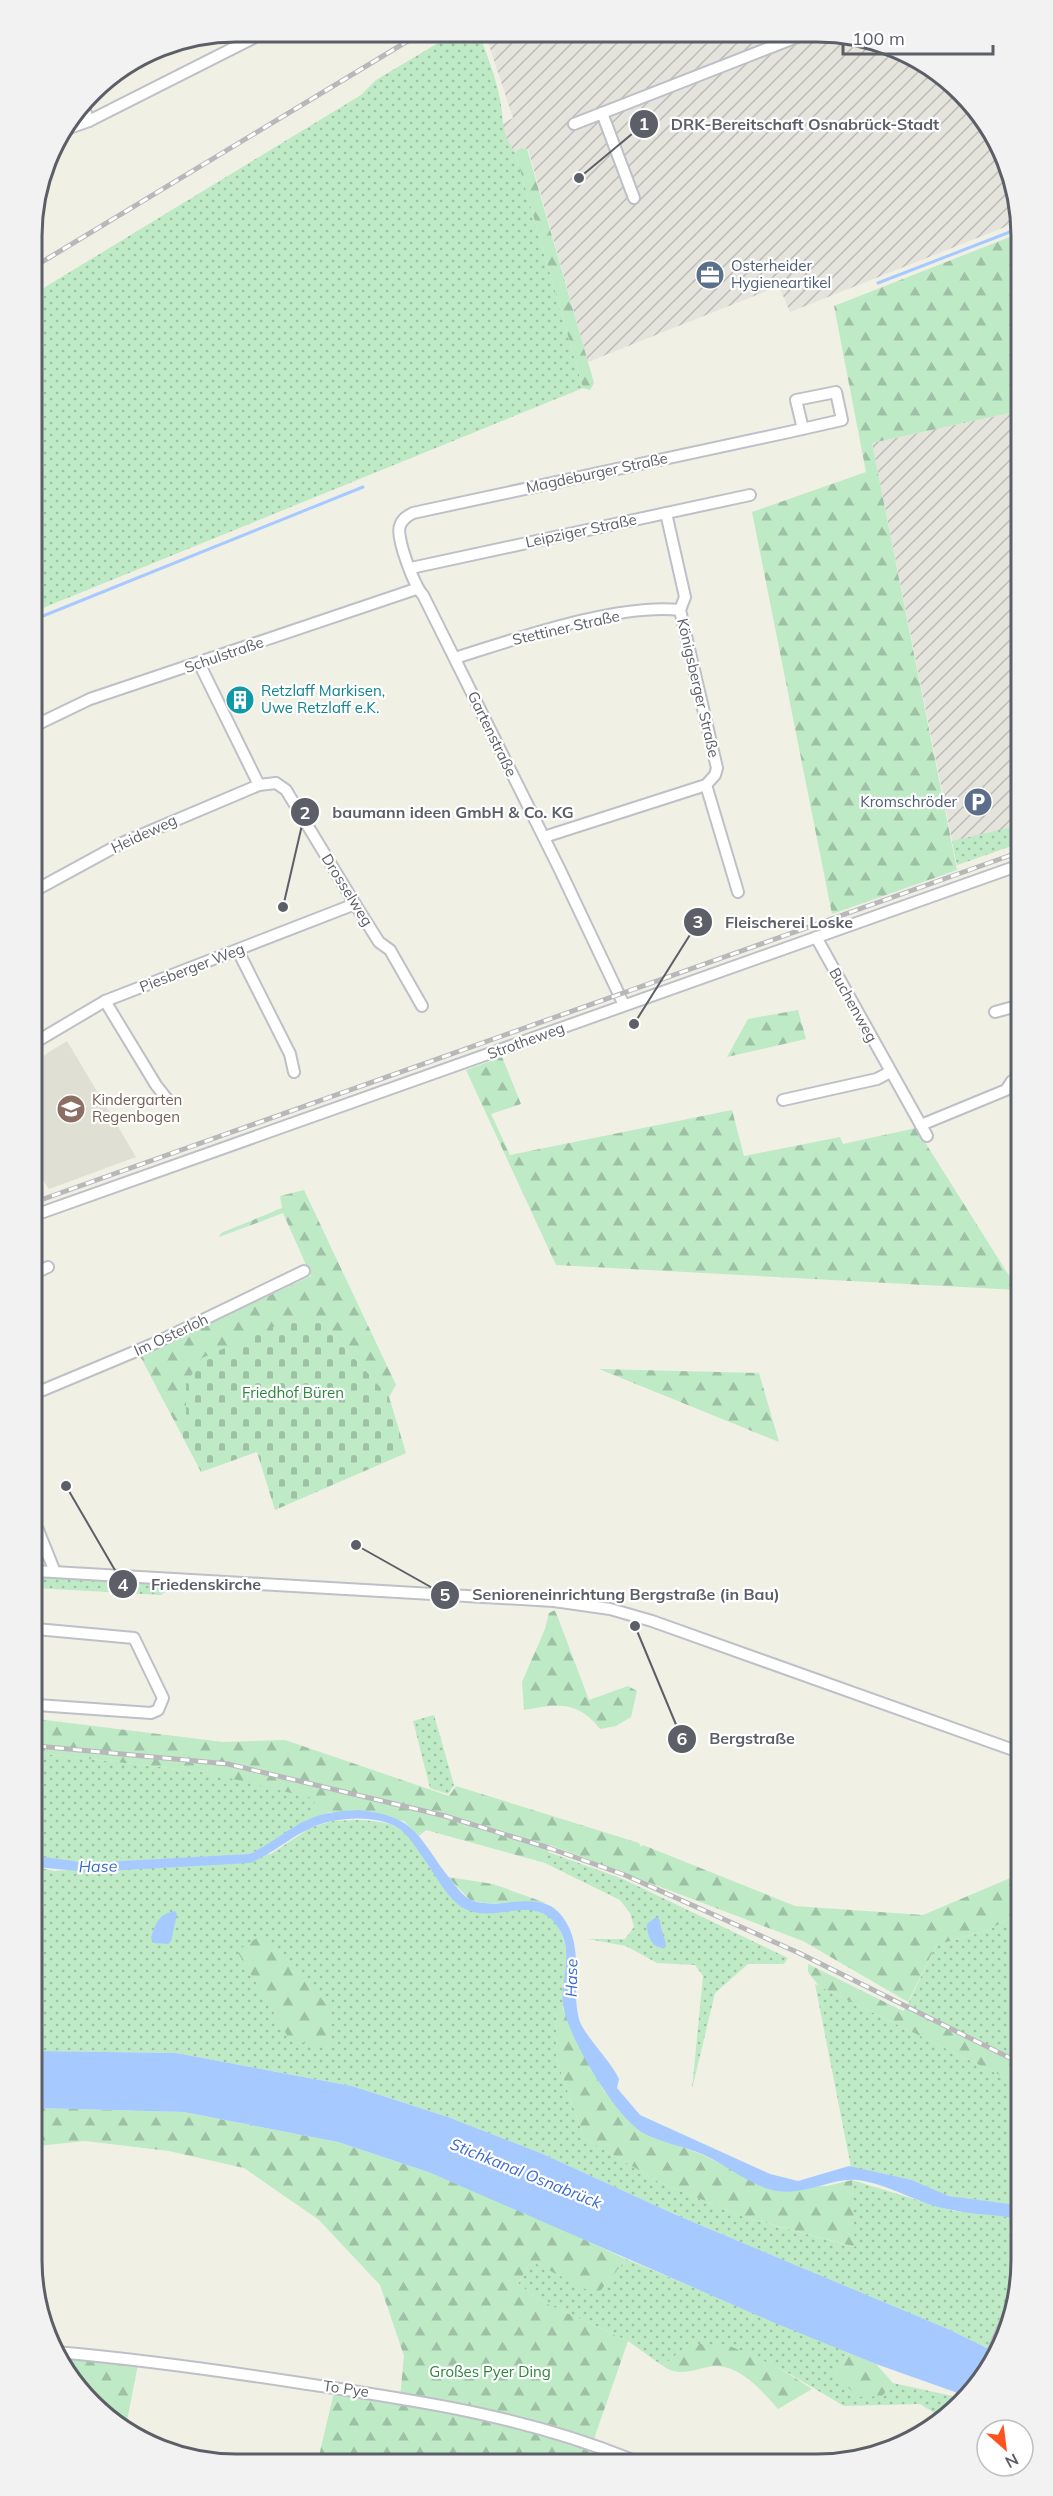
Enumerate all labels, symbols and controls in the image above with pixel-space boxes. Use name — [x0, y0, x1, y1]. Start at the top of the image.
scale bar — [843, 18, 993, 56]
text: 100 m — [852, 27, 905, 50]
callout: DRK-Bereitschaft Osnabrück-Stadt — [629, 107, 951, 141]
text: 1 — [639, 112, 649, 135]
text: DRK-Bereitschaft Osnabrück-Stadt — [671, 114, 939, 134]
place label: Osterheider Hygieneartikel — [731, 256, 831, 292]
office icon: Osterheider Hygieneartikel — [694, 259, 726, 291]
street label: Magdeburger Straße — [524, 448, 669, 497]
street label: Leipziger Straße — [524, 509, 638, 552]
street label: Stettiner Straße — [510, 606, 621, 649]
street label: Königsberger Straße — [673, 616, 724, 759]
street label: Schulstraße — [182, 632, 266, 677]
place label: Retzlaff Markisen, Uwe Retzlaff e.K. — [261, 681, 385, 717]
building icon: Retzlaff Markisen, Uwe Retzlaff e.K. — [224, 684, 256, 716]
street label: Gartenstraße — [464, 688, 521, 780]
parking icon: Kromschröder — [962, 786, 994, 818]
place label: Kromschröder — [860, 792, 958, 811]
callout: baumann ideen GmbH & Co. KG — [290, 795, 586, 829]
text: 2 — [300, 801, 310, 824]
text: baumann ideen GmbH & Co. KG — [332, 802, 574, 822]
street label: Heideweg — [108, 810, 180, 857]
street label: Drosselweg — [318, 850, 377, 929]
callout: Fleischerei Loske — [683, 905, 865, 939]
text: 3 — [693, 910, 703, 933]
text: Fleischerei Loske — [725, 912, 853, 932]
street label: Piesberger Weg — [137, 939, 247, 996]
street label: Buchenweg — [825, 964, 882, 1045]
street label: Strotheweg — [485, 1018, 567, 1063]
place label: Kindergarten Regenbogen — [92, 1090, 182, 1126]
school or university icon: Kindergarten Regenbogen — [55, 1093, 87, 1125]
street label: Im Osterloh — [131, 1309, 211, 1360]
park label: Friedhof Büren — [242, 1383, 344, 1402]
callout: Friedenskirche — [108, 1567, 273, 1601]
text: 4 — [118, 1573, 129, 1596]
text: Friedenskirche — [151, 1574, 261, 1594]
callout: Senioreneinrichtung Bergstraße (in Bau) — [430, 1578, 792, 1612]
text: 5 — [440, 1583, 451, 1606]
text: Senioreneinrichtung Bergstraße (in Bau) — [472, 1584, 780, 1604]
callout: Bergstraße — [667, 1722, 807, 1756]
text: 6 — [677, 1727, 688, 1750]
text: Bergstraße — [709, 1728, 795, 1748]
water label: Hase — [79, 1856, 118, 1876]
water label: Hase — [561, 1958, 581, 1997]
water label: Stichkanal Osnabrück — [447, 2133, 605, 2213]
park label: Großes Pyer Ding — [429, 2362, 551, 2381]
street label: To Pye — [322, 2376, 370, 2401]
north arrow — [975, 2418, 1035, 2478]
text: N — [1002, 2450, 1022, 2473]

